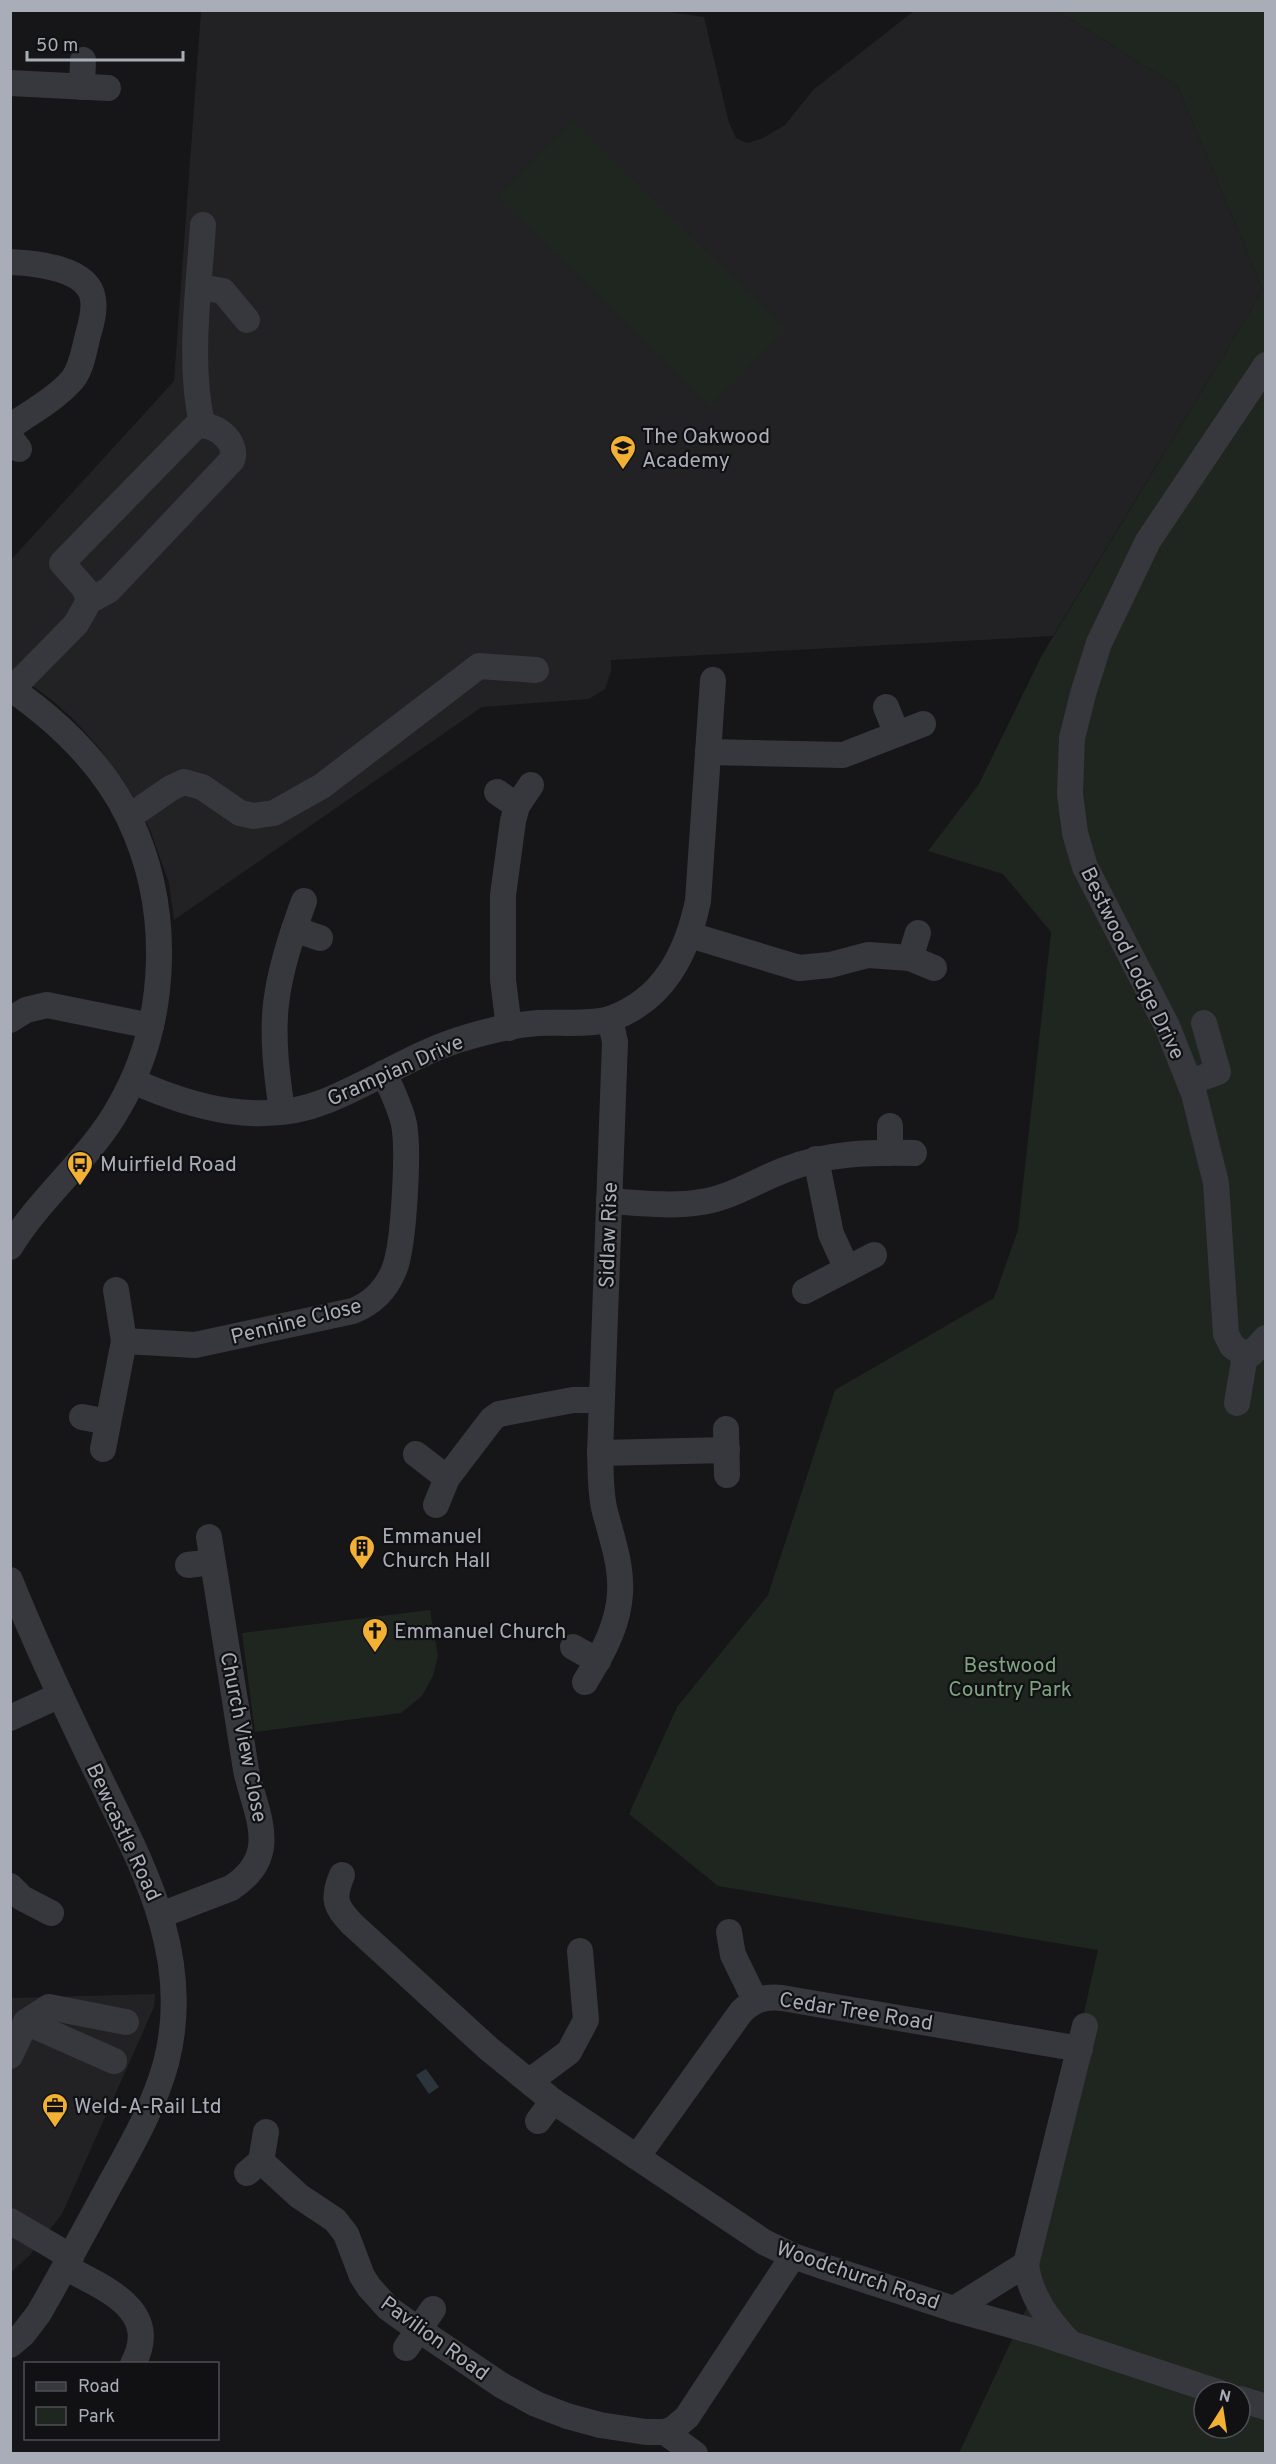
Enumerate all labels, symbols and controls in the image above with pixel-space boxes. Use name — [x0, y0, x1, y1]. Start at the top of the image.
scale bar — [27, 24, 183, 62]
text: 50 m — [36, 35, 78, 58]
place label: The Oakwood Academy — [642, 424, 770, 475]
school or university icon: The Oakwood Academy — [608, 433, 638, 471]
street label: Bestwood Lodge Drive — [1073, 863, 1190, 1064]
street label: Grampian Drive — [323, 1029, 468, 1114]
bus stop icon: Muirfield Road — [65, 1149, 95, 1187]
place label: Muirfield Road — [100, 1152, 237, 1179]
street label: Sidlaw Rise — [594, 1181, 625, 1289]
street label: Pennine Close — [228, 1293, 365, 1352]
place label: Emmanuel Church Hall — [382, 1524, 490, 1575]
building icon: Emmanuel Church Hall — [347, 1533, 377, 1571]
church icon: Emmanuel Church — [360, 1616, 390, 1654]
place label: Emmanuel Church — [394, 1619, 566, 1646]
street label: Church View Close — [213, 1650, 272, 1825]
park label: Bestwood Country Park — [948, 1653, 1072, 1704]
street label: Bewcastle Road — [79, 1760, 166, 1906]
street label: Cedar Tree Road — [777, 1987, 935, 2038]
office icon: Weld-A-Rail Ltd — [40, 2091, 70, 2129]
place label: Weld-A-Rail Ltd — [74, 2094, 222, 2121]
street label: Woodchurch Road — [772, 2236, 943, 2317]
street label: Pavilion Road — [375, 2291, 494, 2388]
legend — [24, 2362, 219, 2440]
text: Road — [78, 2376, 120, 2399]
north arrow — [1192, 2380, 1252, 2440]
text: N — [1217, 2386, 1232, 2408]
text: Park — [78, 2406, 115, 2429]

